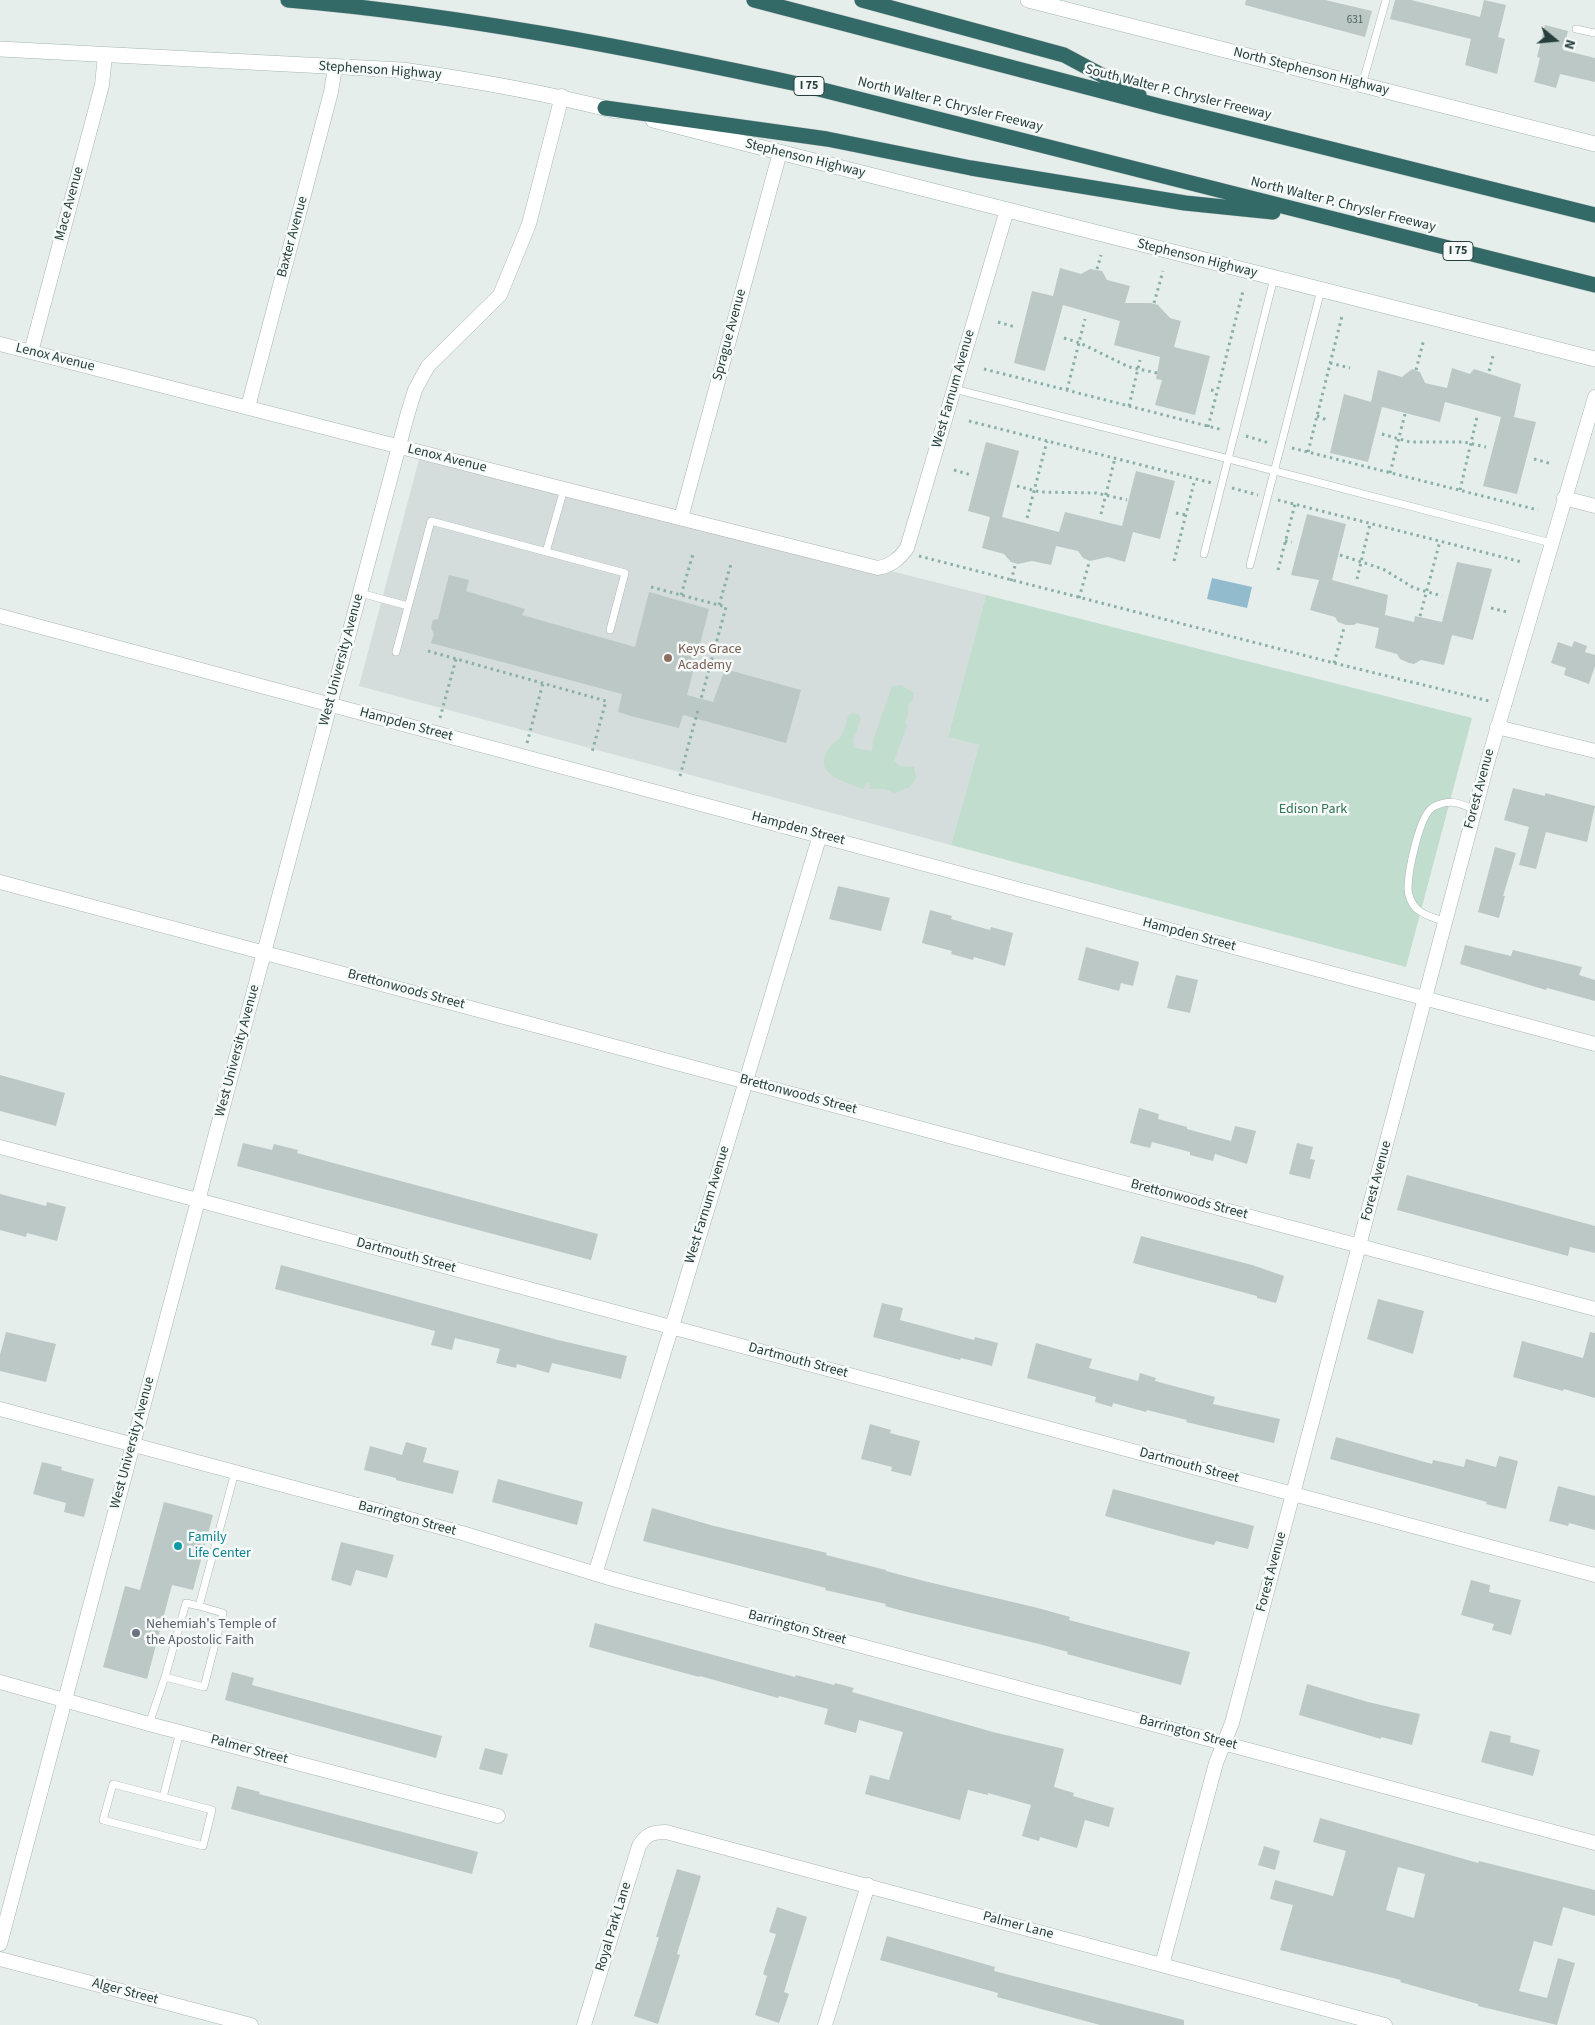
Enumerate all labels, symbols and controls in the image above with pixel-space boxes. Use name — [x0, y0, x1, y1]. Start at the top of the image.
house number: 631 — [1347, 14, 1363, 28]
north arrow — [1530, 15, 1580, 65]
text: N — [1558, 37, 1580, 52]
street label: North Stephenson Highway — [1231, 45, 1391, 99]
street label: Stephenson Highway — [318, 58, 442, 84]
street label: South Walter P. Chrysler Freeway — [1083, 62, 1273, 124]
street label: North Walter P. Chrysler Freeway — [856, 74, 1044, 136]
road number: I 75 — [794, 76, 824, 95]
street label: Stephenson Highway — [743, 136, 867, 182]
street label: Mace Avenue — [52, 165, 88, 243]
street label: North Walter P. Chrysler Freeway — [1249, 174, 1437, 236]
street label: Baxter Avenue — [274, 195, 312, 279]
street label: Stephenson Highway — [1135, 236, 1259, 282]
road number: I 75 — [1443, 242, 1473, 260]
street label: Sprague Avenue — [710, 287, 750, 383]
street label: West Farnum Avenue — [929, 328, 979, 450]
street label: Lenox Avenue — [14, 340, 96, 376]
street label: Lenox Avenue — [406, 441, 488, 477]
street label: West University Avenue — [316, 592, 368, 728]
place label: Keys Grace Academy — [678, 642, 741, 674]
marker: Keys Grace Academy — [662, 652, 674, 664]
street label: Hampden Street — [358, 704, 454, 746]
street label: Forest Avenue — [1461, 747, 1499, 831]
park label: Edison Park — [1279, 802, 1347, 818]
street label: Hampden Street — [750, 808, 846, 850]
street label: Hampden Street — [1141, 914, 1237, 956]
street label: Brettonwoods Street — [346, 966, 466, 1014]
street label: West University Avenue — [212, 983, 264, 1119]
street label: Brettonwoods Street — [738, 1071, 858, 1119]
street label: Forest Avenue — [1358, 1139, 1396, 1223]
street label: West Farnum Avenue — [682, 1144, 734, 1266]
street label: Brettonwoods Street — [1129, 1176, 1249, 1224]
street label: Dartmouth Street — [354, 1235, 458, 1277]
street label: Dartmouth Street — [746, 1340, 850, 1382]
street label: West University Avenue — [107, 1375, 159, 1511]
street label: Dartmouth Street — [1137, 1445, 1241, 1487]
street label: Barrington Street — [356, 1498, 458, 1540]
place label: Family Life Center — [188, 1530, 251, 1562]
street label: Forest Avenue — [1253, 1530, 1291, 1614]
marker: Family Life Center — [172, 1540, 184, 1552]
street label: Barrington Street — [746, 1607, 848, 1649]
place label: Nehemiah's Temple of the Apostolic Faith — [146, 1617, 276, 1650]
marker: Nehemiah's Temple of the Apostolic Faith — [130, 1627, 142, 1639]
street label: Barrington Street — [1137, 1712, 1239, 1754]
street label: Palmer Street — [209, 1732, 289, 1768]
street label: Royal Park Lane — [592, 1880, 636, 1974]
street label: Palmer Lane — [981, 1908, 1055, 1944]
street label: Alger Street — [90, 1975, 160, 2009]

